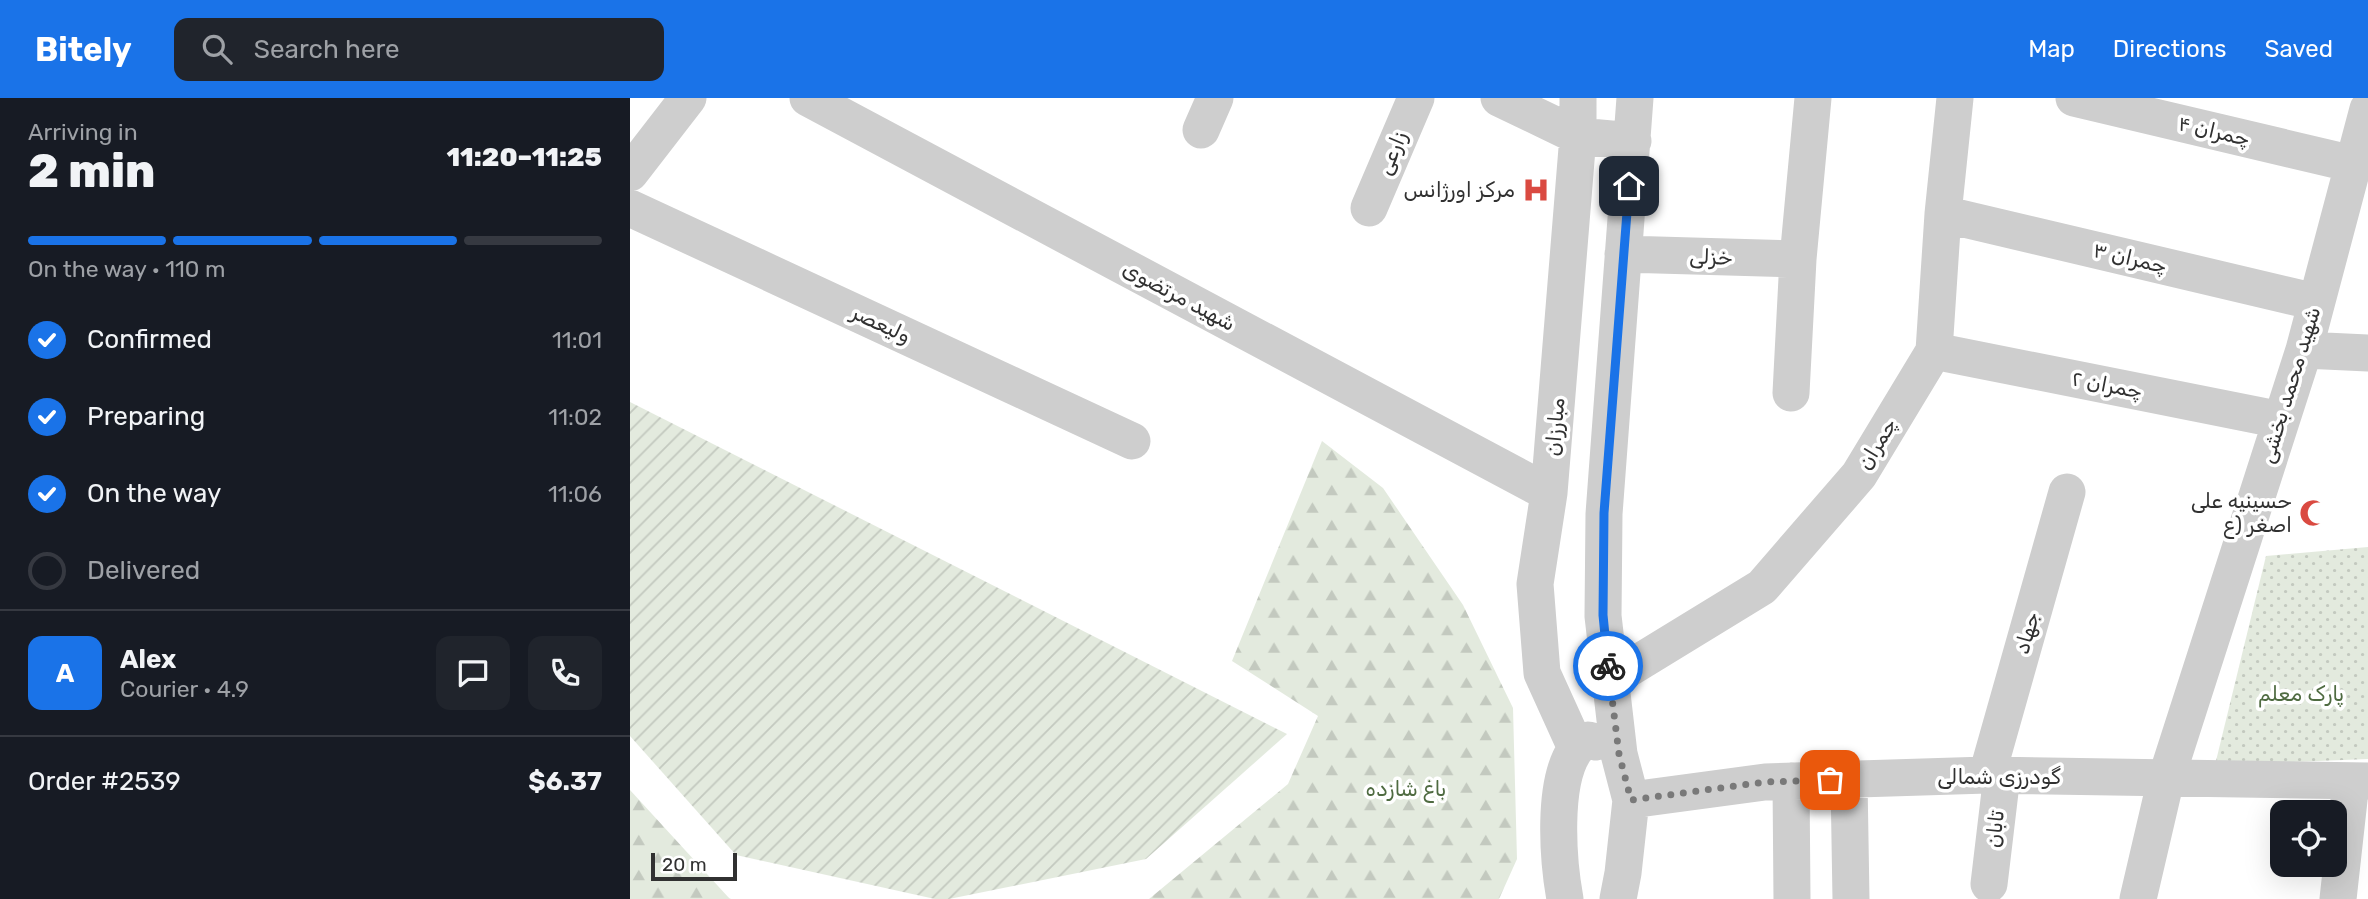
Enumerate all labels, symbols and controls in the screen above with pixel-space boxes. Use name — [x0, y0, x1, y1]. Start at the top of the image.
search box — [174, 18, 664, 81]
text: Bitely — [35, 30, 132, 69]
icon: search — [198, 30, 236, 68]
text: Search here — [254, 34, 400, 65]
text: Map — [2028, 35, 2075, 63]
text: Directions — [2113, 35, 2226, 63]
text: Saved — [2264, 35, 2333, 63]
street label: چمران ۴ — [2176, 110, 2252, 152]
text: Arriving in — [28, 118, 138, 146]
street label: زارعی — [1371, 127, 1412, 178]
text: 11:20–11:25 — [446, 142, 602, 173]
text: 2 min — [28, 144, 155, 199]
pin — [1599, 156, 1659, 216]
icon: home — [1610, 167, 1648, 205]
hospital icon: مرکز اورژانس — [1521, 175, 1551, 205]
place label: مرکز اورژانس — [1403, 177, 1515, 203]
street label: چمران ۳ — [2091, 237, 2169, 279]
street label: خزلی — [1689, 243, 1733, 270]
text: On the way · 110 m — [28, 255, 226, 283]
street label: شهید مرتضوی — [1119, 255, 1240, 336]
street label: ولیعصر — [845, 298, 915, 349]
street label: شهید محمد بخشی — [2254, 303, 2325, 466]
icon: check — [28, 321, 66, 359]
text: Confirmed — [87, 324, 212, 355]
text: 11:01 — [552, 326, 602, 354]
street label: چمران ۲ — [2070, 365, 2144, 405]
street label: مبارزان — [1539, 397, 1570, 457]
icon: check — [28, 398, 66, 436]
text: Preparing — [87, 401, 205, 432]
text: 11:02 — [548, 403, 602, 431]
street label: چمران — [1851, 413, 1903, 475]
icon: check — [28, 475, 66, 513]
text: On the way — [87, 478, 221, 509]
text: 11:06 — [548, 480, 602, 508]
place label: حسینیه علی اصغر (ع — [2191, 488, 2292, 539]
mosque icon: حسینیه علی اصغر (ع — [2298, 498, 2328, 528]
text: Delivered — [87, 555, 200, 586]
street label: جهاد — [2009, 609, 2044, 657]
courier — [1573, 631, 1643, 701]
button: chat — [436, 636, 510, 710]
button: phone — [528, 636, 602, 710]
text: Alex — [120, 644, 176, 675]
icon: bike — [1589, 647, 1627, 685]
text: A — [56, 658, 74, 689]
text: Courier · 4.9 — [120, 675, 249, 703]
park label: پارک معلم — [2258, 681, 2344, 708]
pin — [1800, 750, 1860, 810]
icon: bag — [1811, 761, 1849, 799]
street label: گودرزی شمالی — [1937, 764, 2061, 789]
text: Order #2539 — [28, 766, 181, 797]
text: $6.37 — [528, 766, 602, 797]
park label: باغ شازده — [1366, 776, 1446, 803]
map controls — [2270, 800, 2347, 877]
button: locate — [2270, 800, 2347, 877]
street label: تابان — [1980, 808, 2009, 849]
scale bar — [651, 850, 737, 882]
text: 20 m — [662, 853, 707, 876]

